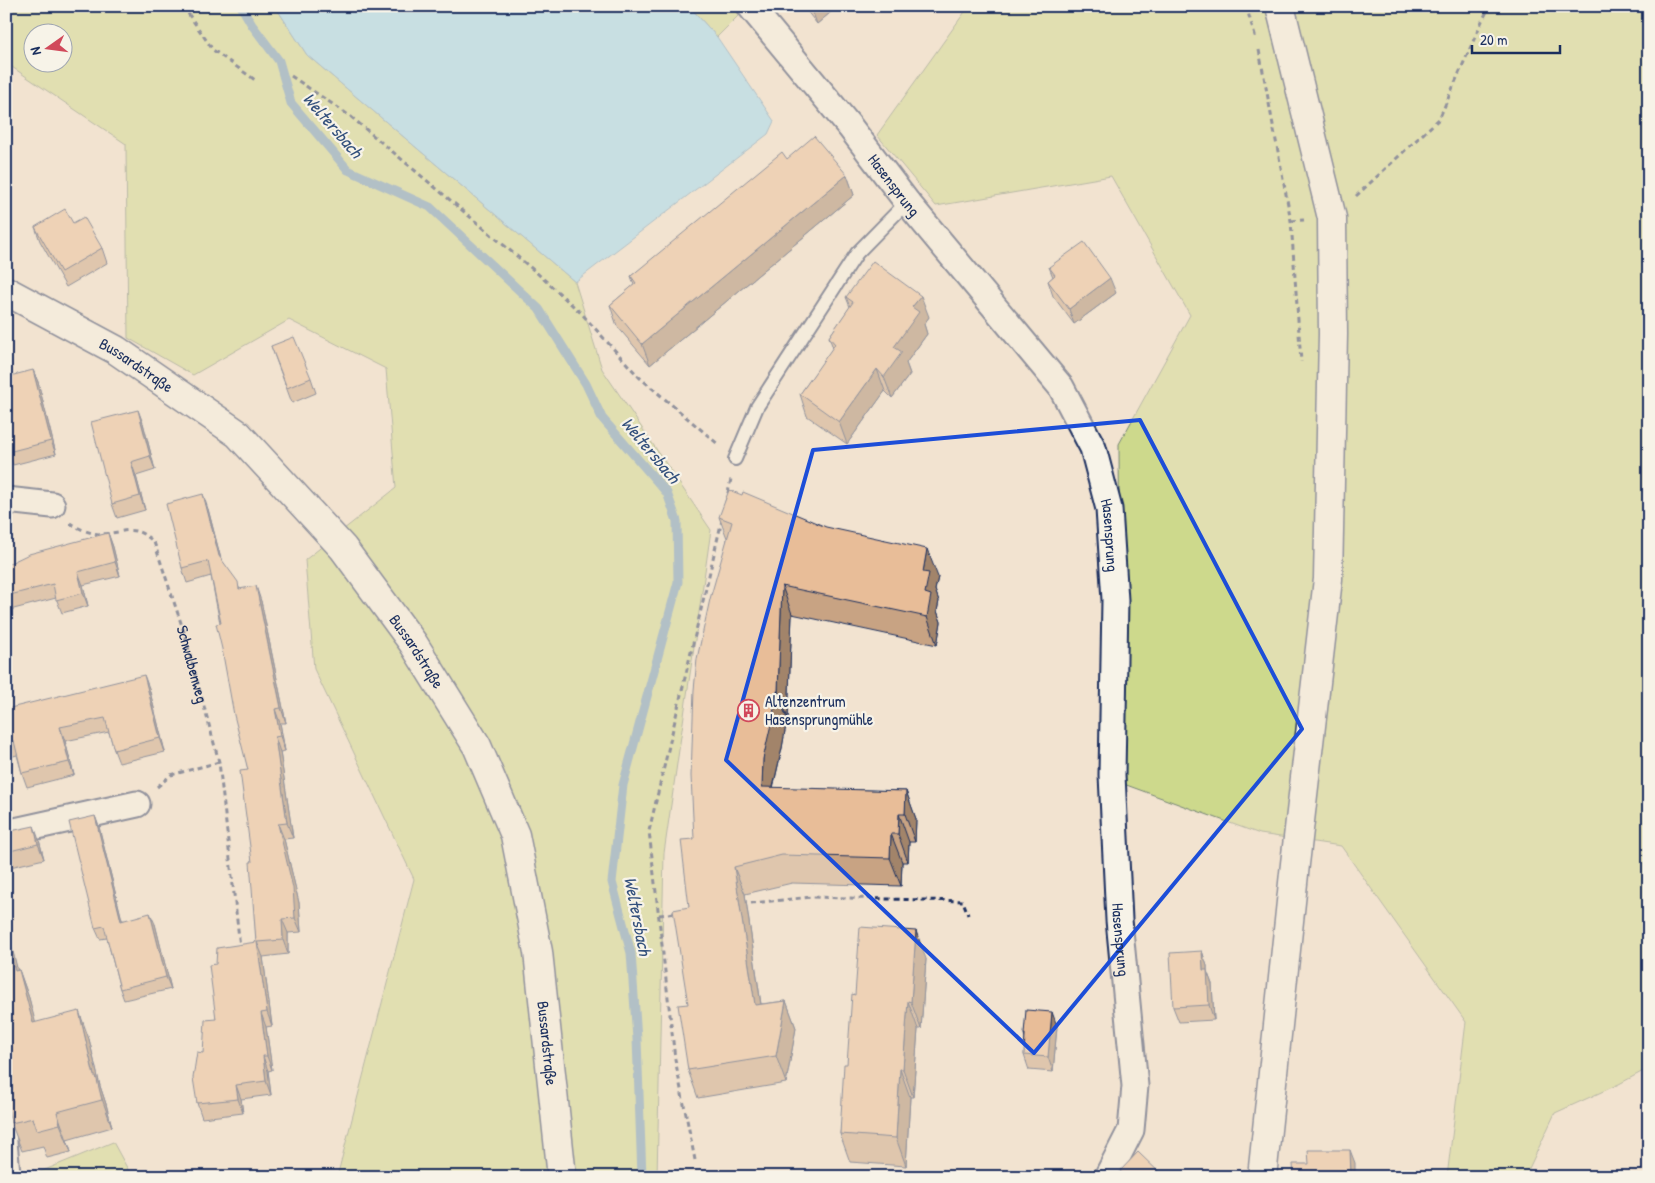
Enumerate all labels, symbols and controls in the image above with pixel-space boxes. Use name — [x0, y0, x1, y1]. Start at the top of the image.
north arrow — [22, 22, 72, 72]
scale bar — [1472, 22, 1560, 54]
text: 20 m — [1480, 29, 1507, 50]
text: N — [25, 45, 45, 57]
water label: Weltersbach — [298, 87, 369, 164]
street label: Hasensprung — [863, 149, 925, 221]
street label: Bussardstraße — [96, 332, 178, 398]
water label: Weltersbach — [616, 412, 687, 489]
street label: Hasensprung — [1096, 496, 1124, 573]
street label: Bussardstraße — [384, 610, 450, 693]
street label: Schwalbenweg — [172, 622, 214, 705]
place label: Altenzentrum Hasensprungmühle — [765, 690, 874, 730]
building icon: Altenzentrum Hasensprungmühle — [737, 698, 761, 722]
water label: Weltersbach — [618, 875, 658, 959]
street label: Hasensprung — [1107, 902, 1135, 977]
street label: Bussardstraße — [532, 1000, 563, 1087]

